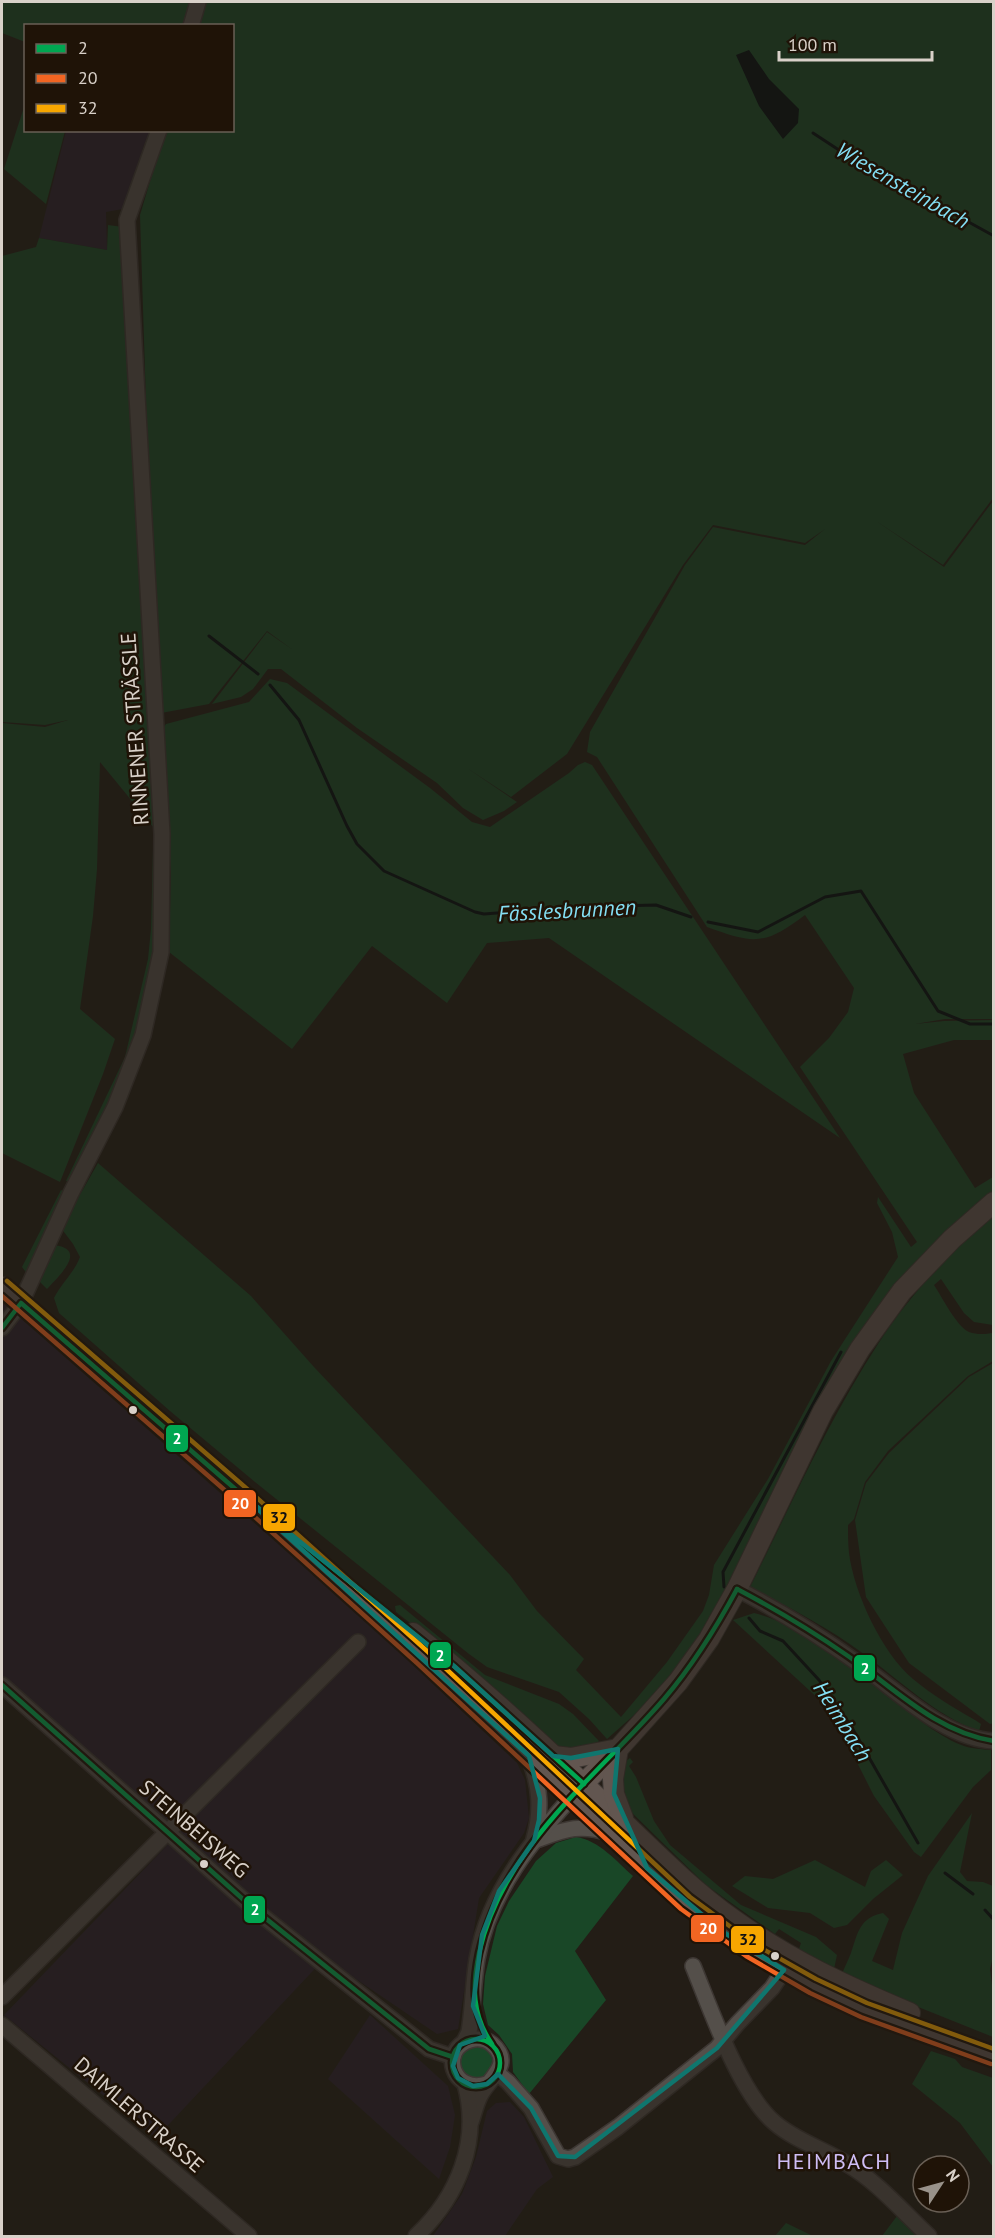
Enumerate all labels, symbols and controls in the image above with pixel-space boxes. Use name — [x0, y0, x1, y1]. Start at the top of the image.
legend — [24, 24, 234, 132]
scale bar — [779, 24, 932, 62]
text: 100 m — [788, 33, 837, 56]
text: 2 — [78, 36, 88, 59]
text: 20 — [78, 66, 98, 89]
text: 32 — [78, 96, 98, 119]
water label: Wiesensteinbach — [831, 135, 975, 235]
street label: RINNENER STRÄSSLE — [114, 632, 155, 826]
water label: Fässlesbrunnen — [497, 892, 637, 928]
unlabelled marker — [127, 1404, 139, 1416]
line badge: 2 — [165, 1424, 189, 1453]
text: 2 — [172, 1428, 182, 1448]
line badge: 20 — [223, 1489, 257, 1518]
text: 20 — [231, 1493, 249, 1513]
line badge: 32 — [262, 1503, 296, 1532]
text: 32 — [270, 1507, 288, 1527]
line badge: 2 — [429, 1641, 452, 1669]
text: 2 — [435, 1645, 445, 1665]
line badge: 2 — [853, 1654, 876, 1682]
text: 2 — [860, 1658, 870, 1678]
water label: Heimbach — [807, 1676, 879, 1766]
street label: STEINBEISWEG — [134, 1774, 255, 1884]
unlabelled marker — [198, 1858, 210, 1870]
line badge: 2 — [243, 1895, 266, 1924]
text: 2 — [250, 1899, 260, 1919]
line badge: 20 — [690, 1914, 725, 1943]
text: 20 — [699, 1918, 717, 1938]
line badge: 32 — [730, 1925, 765, 1954]
text: 32 — [739, 1929, 757, 1949]
unlabelled marker — [769, 1950, 781, 1962]
street label: DAIMLERSTRASSE — [69, 2051, 210, 2178]
district label: HEIMBACH — [777, 2147, 891, 2175]
north arrow — [911, 2154, 971, 2214]
text: N — [942, 2165, 964, 2185]

